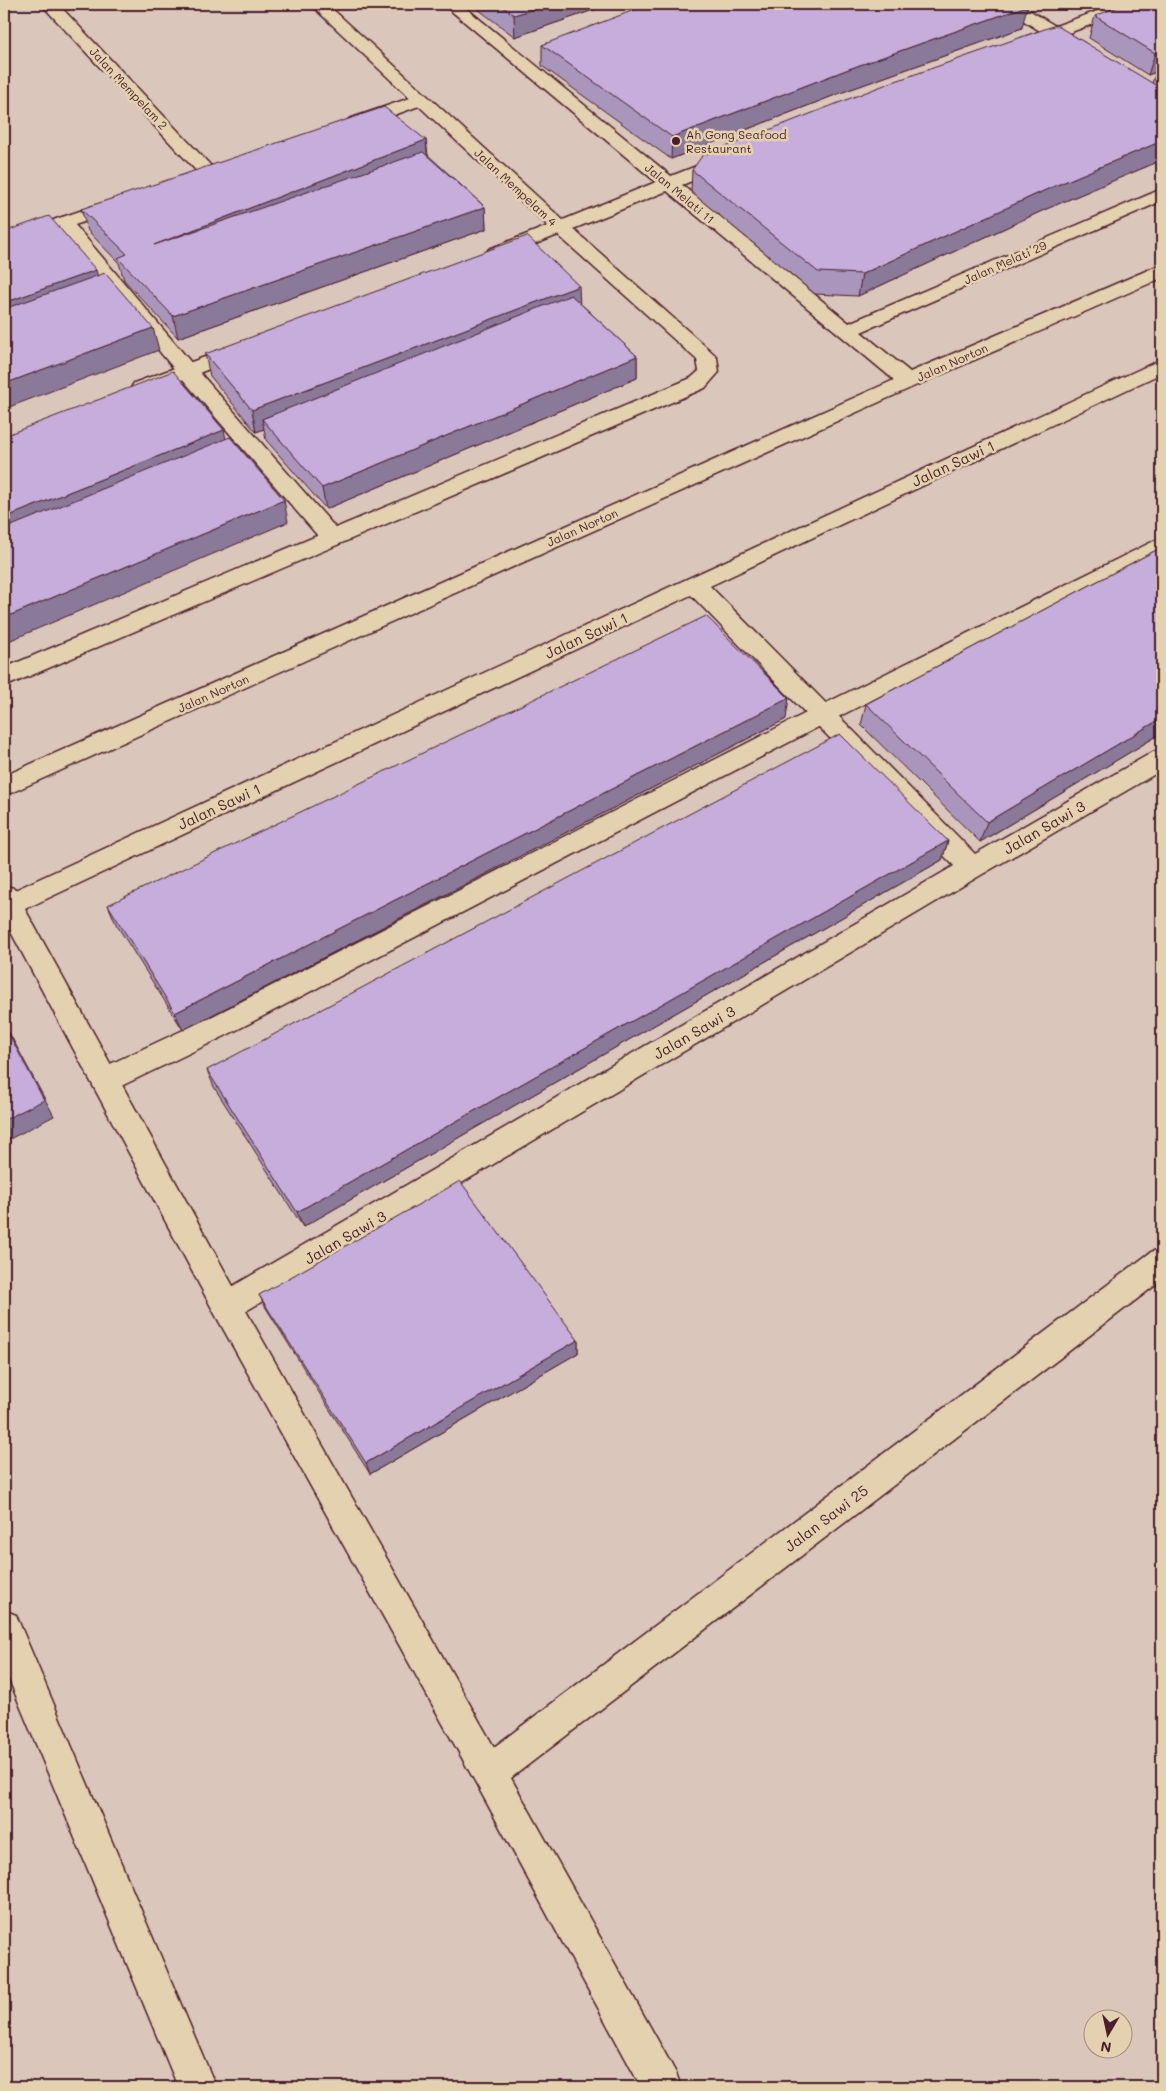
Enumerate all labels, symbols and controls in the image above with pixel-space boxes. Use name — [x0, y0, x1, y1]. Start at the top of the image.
street label: Jalan Mempelam 2 — [87, 43, 171, 133]
place label: Ah Gong Seafood Restaurant — [686, 126, 787, 156]
marker: Ah Gong Seafood Restaurant — [670, 135, 682, 147]
street label: Jalan Mempelam 4 — [471, 145, 561, 229]
street label: Jalan Melati 11 — [642, 159, 718, 227]
street label: Jalan Melati 29 — [961, 237, 1049, 287]
street label: Jalan Norton — [914, 339, 990, 385]
street label: Jalan Sawi 1 — [908, 435, 998, 491]
street label: Jalan Norton — [544, 504, 620, 550]
street label: Jalan Sawi 1 — [541, 607, 631, 663]
street label: Jalan Norton — [175, 670, 251, 716]
street label: Jalan Sawi 1 — [174, 778, 264, 834]
street label: Jalan Sawi 3 — [999, 795, 1089, 859]
street label: Jalan Sawi 3 — [649, 1000, 739, 1064]
street label: Jalan Sawi 3 — [300, 1205, 390, 1269]
street label: Jalan Sawi 25 — [780, 1480, 872, 1556]
north arrow — [1084, 2008, 1134, 2058]
text: N — [1099, 2037, 1113, 2058]

